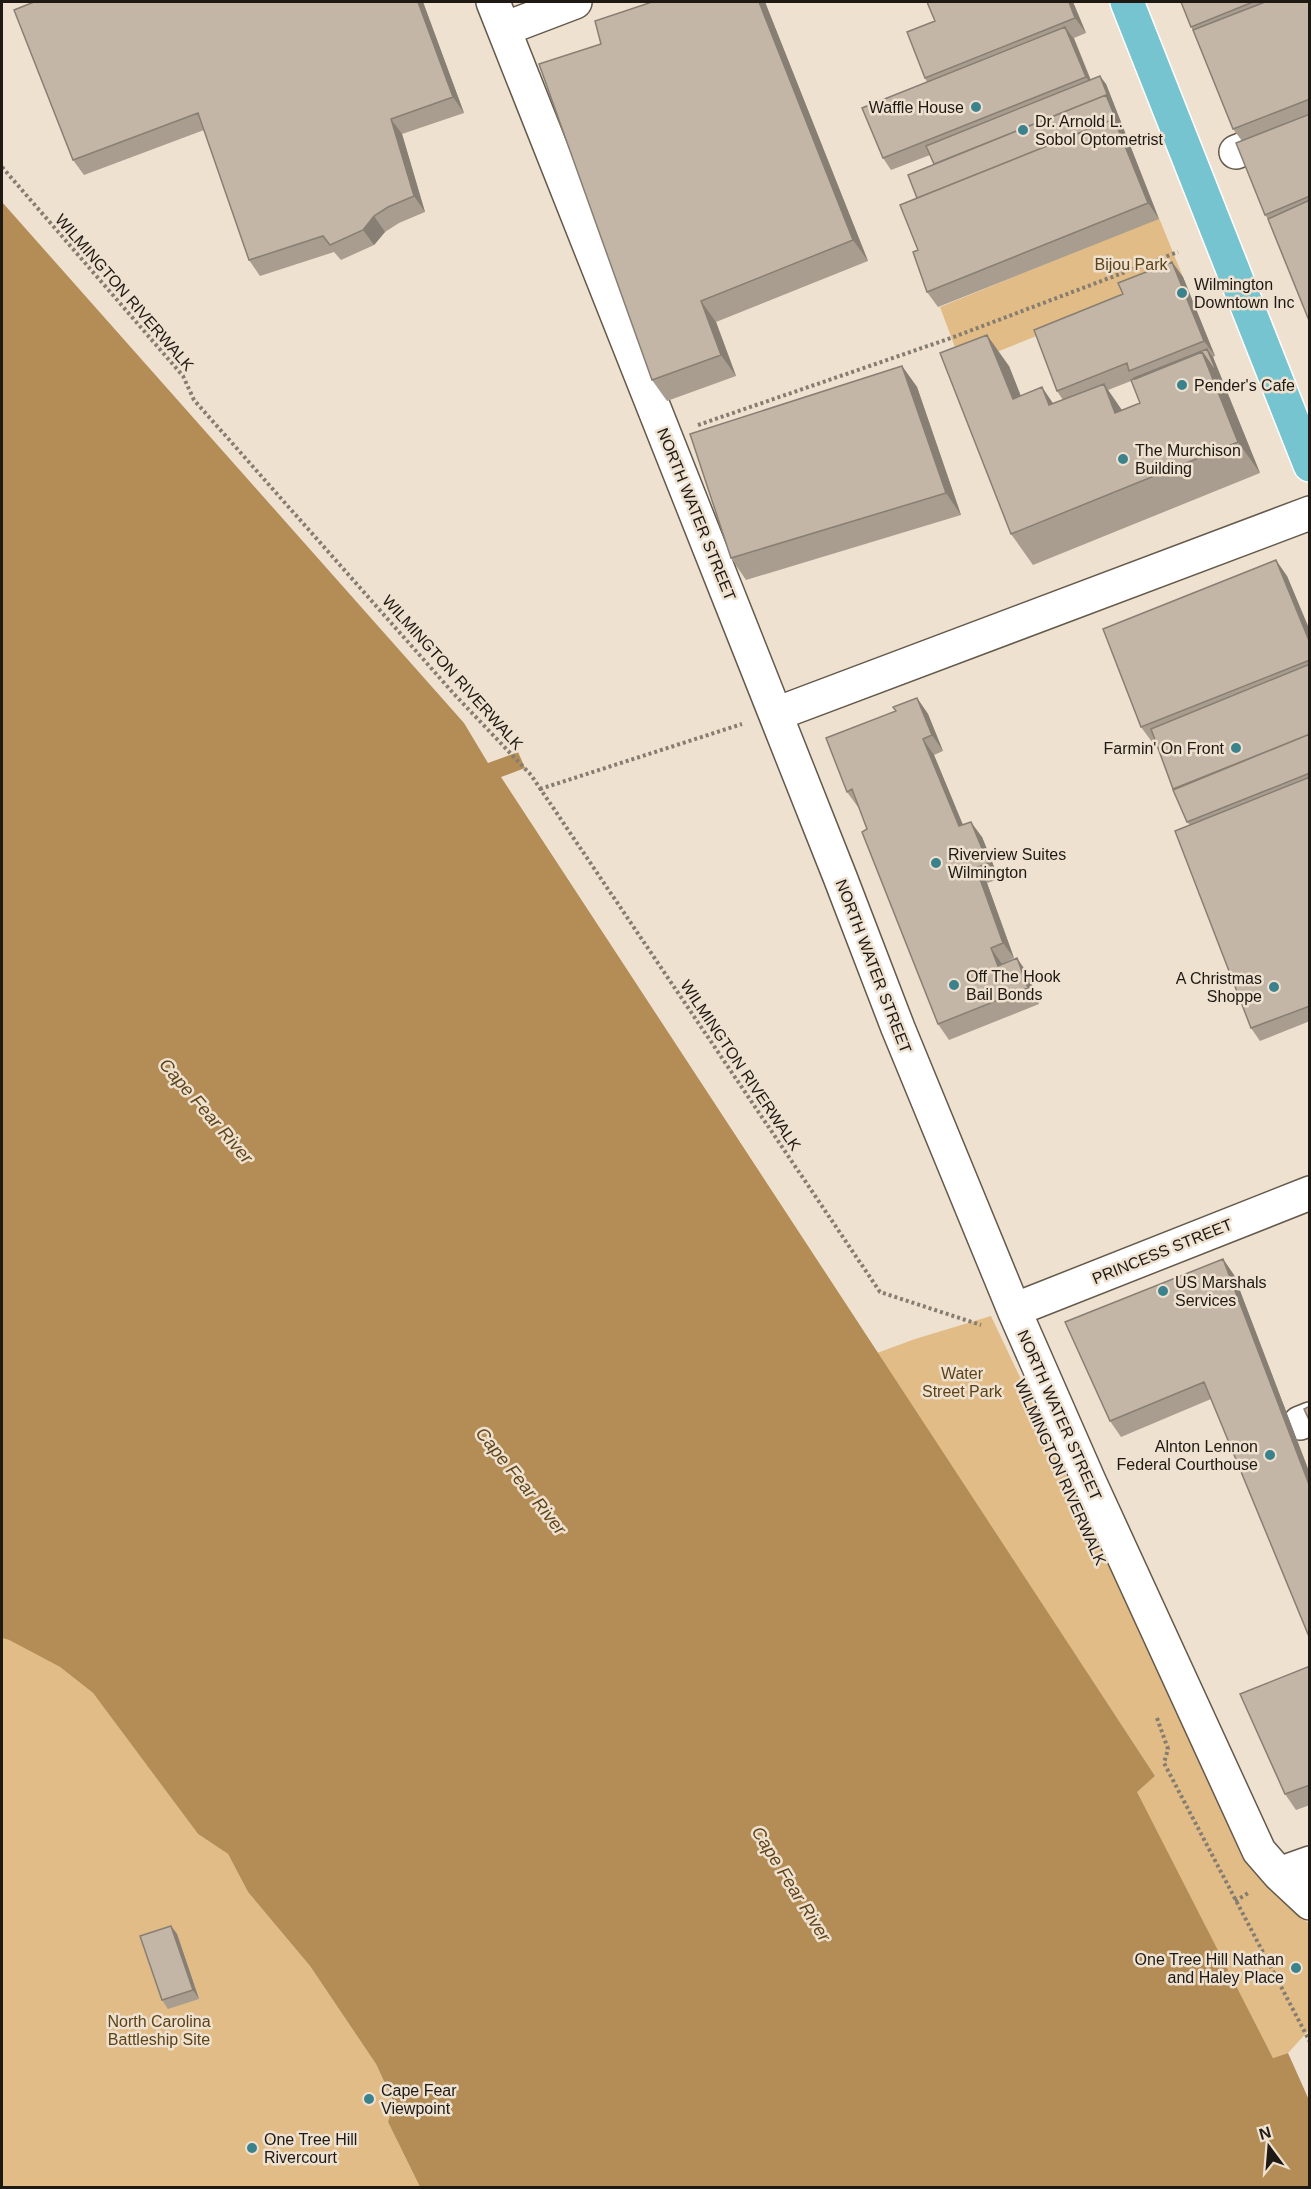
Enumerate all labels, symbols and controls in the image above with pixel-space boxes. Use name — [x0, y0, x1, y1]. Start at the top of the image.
place label: Waffle House — [869, 99, 964, 116]
marker: Waffle House — [969, 100, 983, 114]
place label: Dr. Arnold L. Sobol Optometrist — [1035, 113, 1164, 148]
marker: Dr. Arnold L. Sobol Optometrist — [1016, 123, 1030, 137]
street label: WILMINGTON RIVERWALK — [52, 211, 197, 374]
park label: Bijou Park — [1095, 256, 1168, 273]
place label: Wilmington Downtown Inc — [1194, 276, 1295, 311]
marker: Wilmington Downtown Inc — [1175, 286, 1189, 300]
place label: Pender's Cafe — [1194, 377, 1295, 394]
marker: Pender's Cafe — [1175, 378, 1189, 392]
street label: NORTH WATER STREET — [654, 425, 739, 603]
place label: The Murchison Building — [1135, 442, 1241, 477]
marker: The Murchison Building — [1116, 452, 1130, 466]
street label: WILMINGTON RIVERWALK — [379, 592, 527, 753]
place label: Farmin' On Front — [1104, 740, 1225, 757]
marker: Farmin' On Front — [1229, 741, 1243, 755]
place label: Riverview Suites Wilmington — [948, 846, 1066, 881]
marker: Riverview Suites Wilmington — [929, 856, 943, 870]
street label: NORTH WATER STREET — [833, 877, 915, 1056]
place label: Off The Hook Bail Bonds — [966, 968, 1062, 1003]
place label: A Christmas Shoppe — [1176, 970, 1262, 1005]
street label: WILMINGTON RIVERWALK — [677, 977, 804, 1154]
marker: Off The Hook Bail Bonds — [947, 978, 961, 992]
marker: A Christmas Shoppe — [1267, 980, 1281, 994]
water label: Cape Fear River — [155, 1055, 258, 1168]
street label: PRINCESS STREET — [1090, 1216, 1235, 1287]
place label: US Marshals Services — [1175, 1274, 1267, 1309]
marker: US Marshals Services — [1156, 1284, 1170, 1298]
street label: NORTH WATER STREET — [1014, 1327, 1105, 1503]
park label: Water Street Park — [922, 1365, 1003, 1400]
street label: WILMINGTON RIVERWALK — [1012, 1377, 1109, 1568]
water label: Cape Fear River — [472, 1423, 571, 1539]
place label: Alnton Lennon Federal Courthouse — [1117, 1438, 1258, 1473]
marker: Alnton Lennon Federal Courthouse — [1263, 1448, 1277, 1462]
water label: Cape Fear River — [748, 1823, 835, 1946]
place label: One Tree Hill Nathan and Haley Place — [1135, 1951, 1284, 1986]
marker: One Tree Hill Nathan and Haley Place — [1289, 1961, 1303, 1975]
park label: North Carolina Battleship Site — [107, 2013, 211, 2048]
place label: Cape Fear Viewpoint — [381, 2082, 457, 2117]
marker: Cape Fear Viewpoint — [362, 2092, 376, 2106]
north arrow — [1239, 2117, 1299, 2177]
text: N — [1257, 2123, 1273, 2143]
place label: One Tree Hill Rivercourt — [264, 2131, 357, 2166]
marker: One Tree Hill Rivercourt — [245, 2141, 259, 2155]

